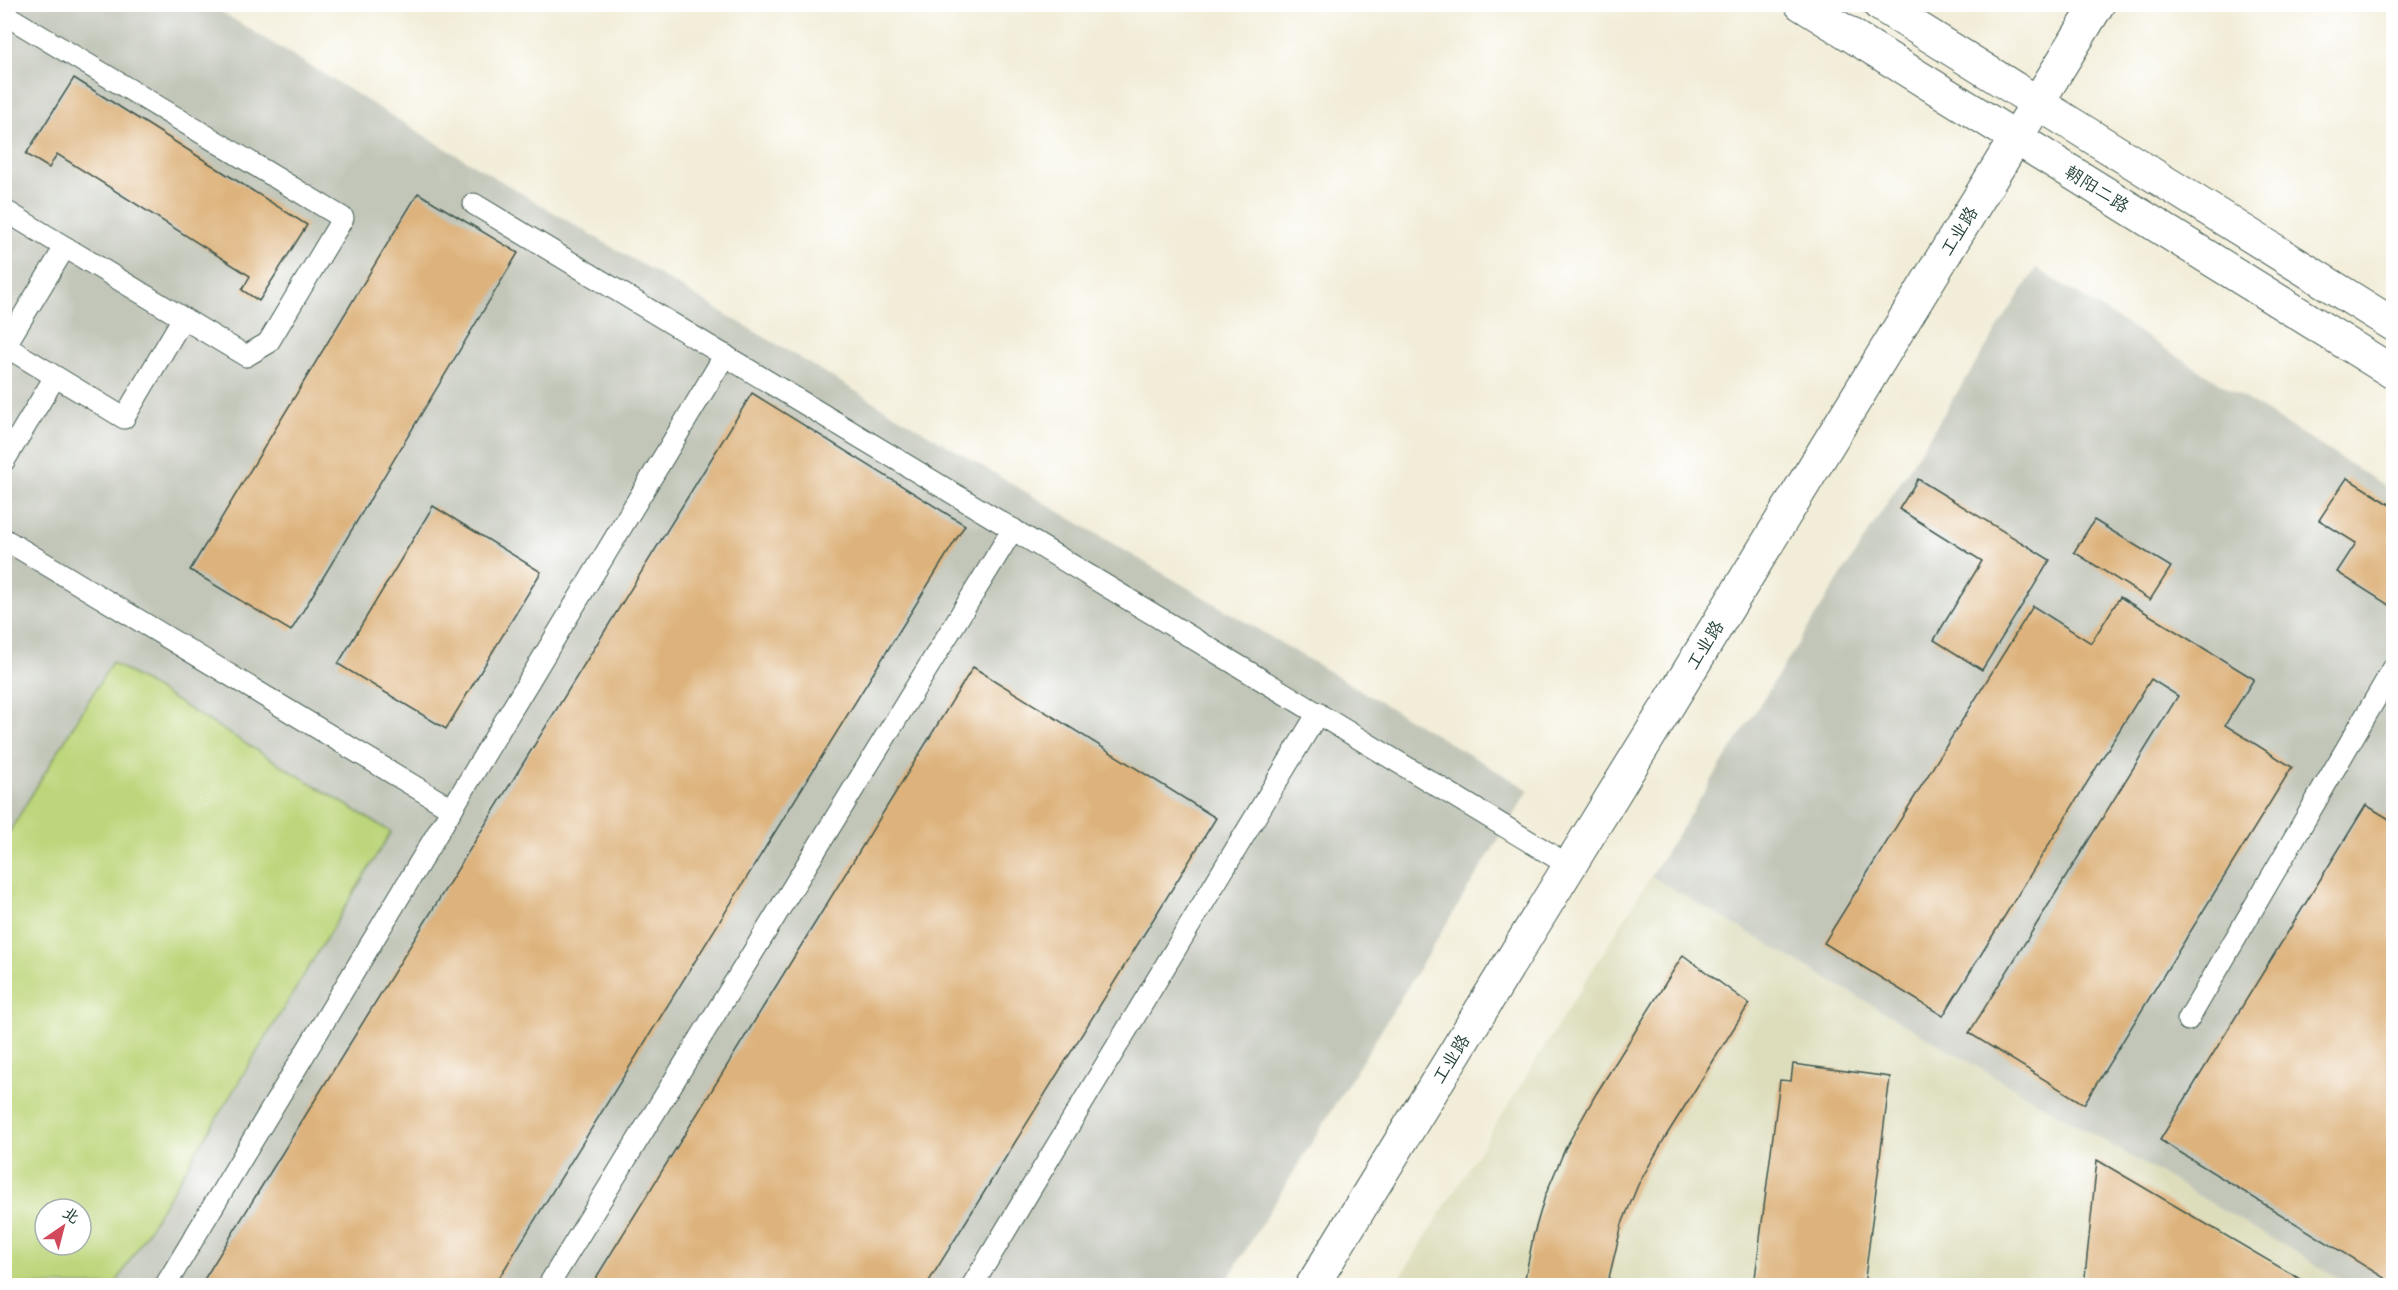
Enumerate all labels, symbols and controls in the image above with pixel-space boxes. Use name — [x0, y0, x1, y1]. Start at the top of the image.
street label: 朝阳二路 — [2058, 159, 2134, 222]
street label: 工业路 — [1934, 201, 1987, 262]
street label: 工业路 — [1680, 615, 1733, 676]
street label: 工业路 — [1426, 1029, 1479, 1090]
north arrow — [33, 1197, 93, 1257]
text: 北 — [57, 1201, 84, 1231]

